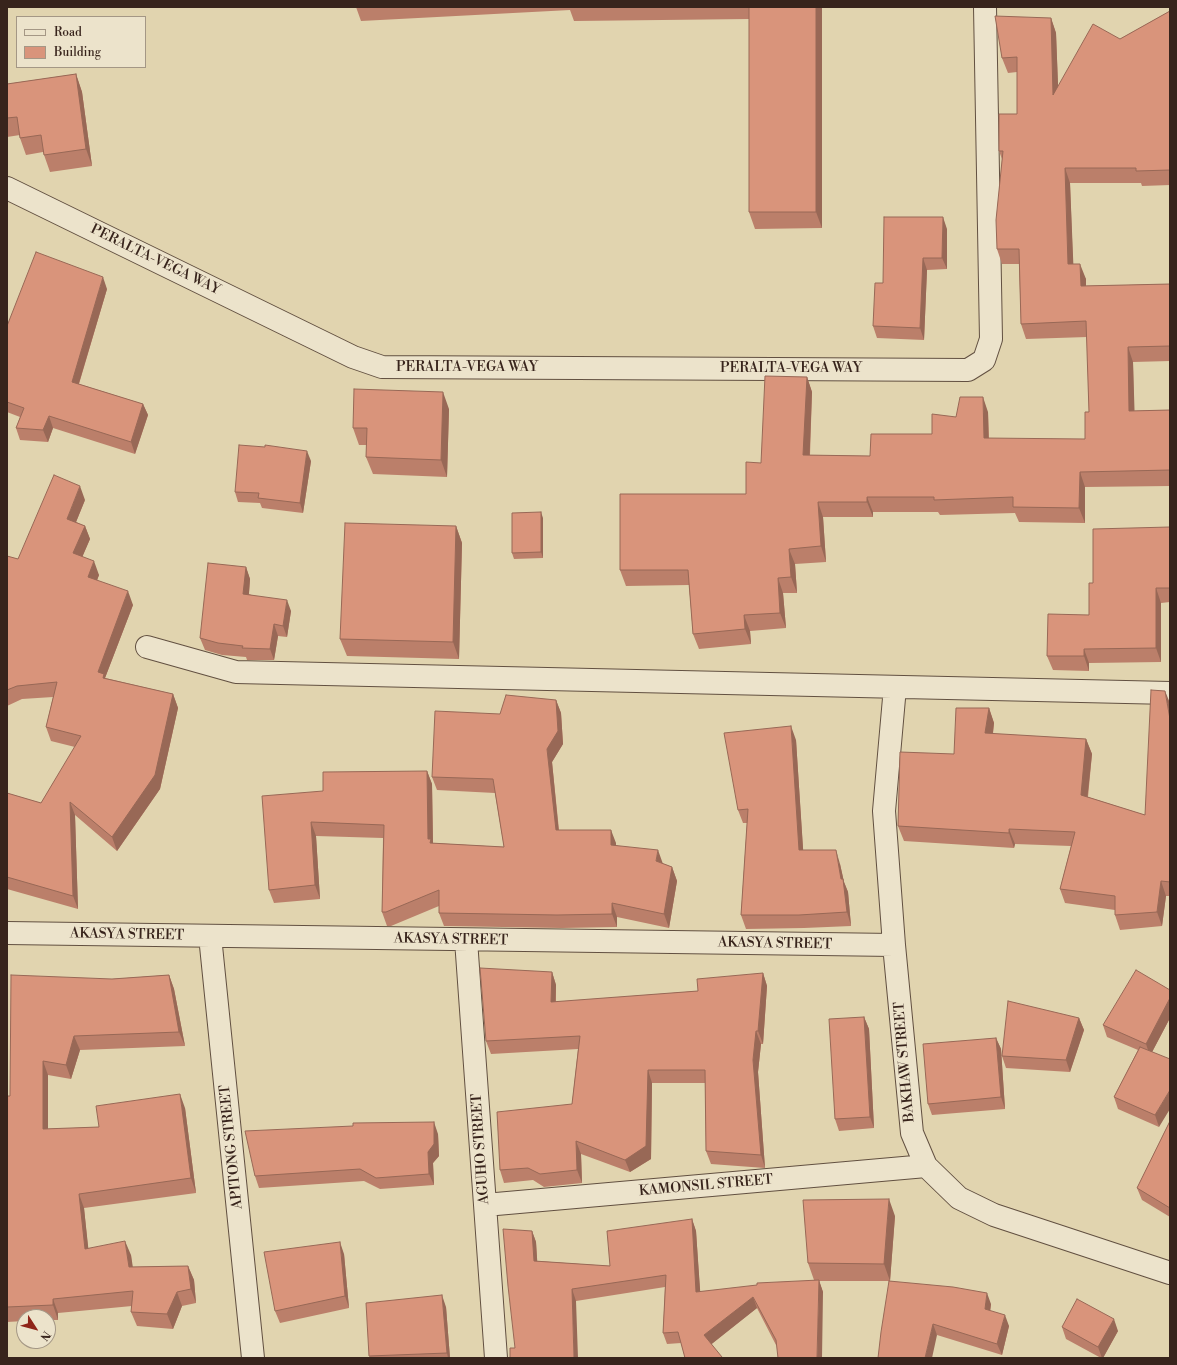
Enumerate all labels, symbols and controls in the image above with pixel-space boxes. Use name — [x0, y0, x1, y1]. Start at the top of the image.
legend — [16, 16, 146, 68]
text: Road — [54, 25, 82, 40]
text: Building — [54, 45, 101, 60]
street label: PERALTA-VEGA WAY — [87, 221, 223, 299]
street label: PERALTA-VEGA WAY — [396, 360, 538, 376]
street label: PERALTA-VEGA WAY — [720, 361, 862, 377]
street label: AKASYA STREET — [70, 926, 184, 944]
street label: AKASYA STREET — [394, 931, 508, 949]
street label: AKASYA STREET — [718, 935, 832, 953]
street label: BAKHAW STREET — [891, 1001, 919, 1123]
street label: APITONG STREET — [217, 1084, 247, 1210]
street label: AGUHO STREET — [469, 1093, 493, 1205]
street label: KAMONSIL STREET — [638, 1172, 774, 1200]
north arrow — [16, 1309, 56, 1349]
text: N — [37, 1328, 53, 1343]

